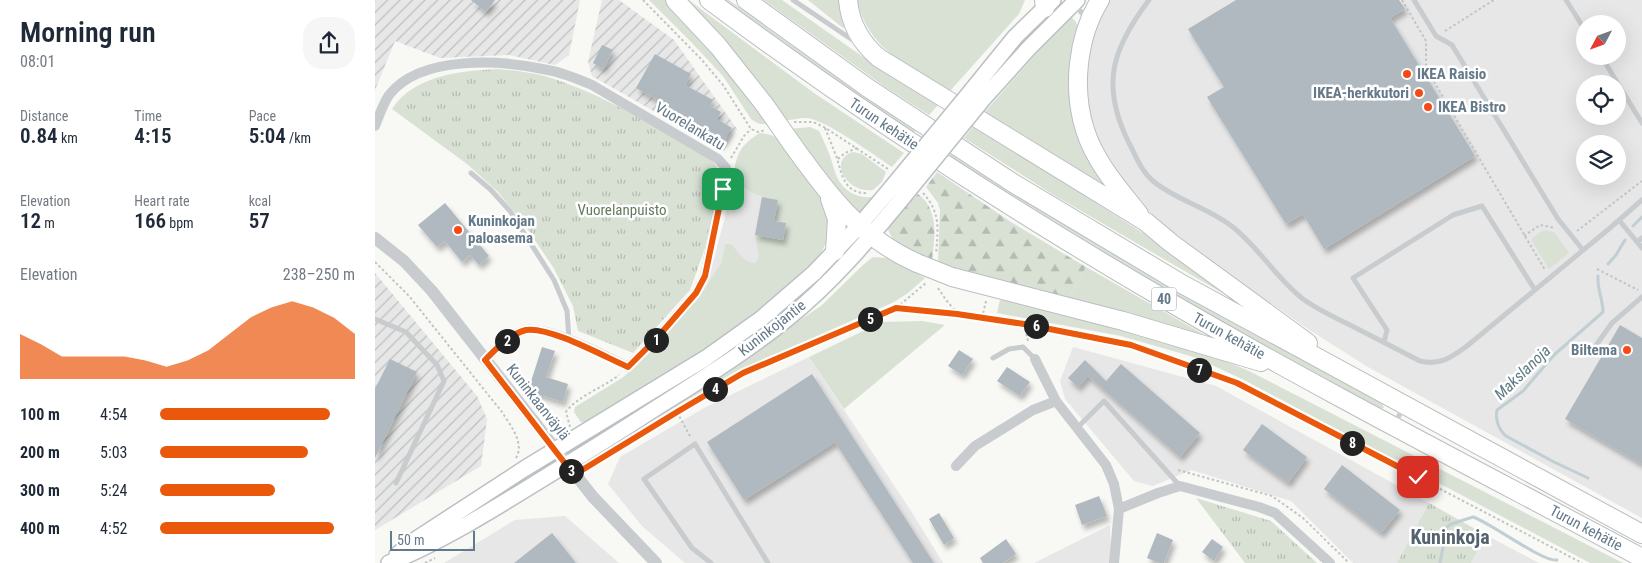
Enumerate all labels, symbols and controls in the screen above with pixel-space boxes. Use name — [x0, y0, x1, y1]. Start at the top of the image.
north arrow — [1576, 15, 1626, 65]
map controls — [1576, 15, 1626, 185]
text: Morning run — [20, 16, 156, 49]
button: share — [303, 17, 355, 69]
text: 08:01 — [20, 52, 55, 71]
place label: IKEA Raisio — [1417, 65, 1486, 83]
marker: IKEA Raisio — [1401, 68, 1413, 80]
button: locate — [1576, 75, 1626, 125]
place label: IKEA-herkkutori — [1313, 84, 1409, 102]
marker: IKEA-herkkutori — [1413, 87, 1425, 99]
street label: Turun kehätie — [846, 94, 922, 154]
street label: Vuorelankatu — [652, 98, 728, 154]
place label: IKEA Bistro — [1438, 98, 1506, 116]
marker: IKEA Bistro — [1422, 101, 1434, 113]
text: Distance — [20, 108, 68, 124]
text: Time — [134, 108, 162, 124]
text: Pace — [249, 108, 276, 124]
text: 0.84 — [20, 124, 58, 148]
text: 4:15 — [134, 124, 172, 148]
text: 5:04 — [249, 124, 286, 148]
text: km — [58, 130, 78, 146]
text: /km — [286, 130, 311, 146]
button: layers — [1576, 135, 1626, 185]
pin — [702, 168, 744, 210]
icon: arrive — [709, 175, 737, 203]
text: Elevation — [20, 193, 70, 209]
text: Heart rate — [134, 193, 190, 209]
text: kcal — [249, 193, 271, 209]
park label: Vuorelanpuisto — [577, 201, 667, 219]
text: 12 — [20, 209, 41, 233]
text: 166 — [134, 209, 166, 233]
text: 57 — [249, 209, 270, 233]
place label: Kuninkojan paloasema — [468, 212, 535, 247]
text: m — [41, 215, 55, 231]
text: bpm — [166, 215, 194, 231]
marker: Kuninkojan paloasema — [452, 224, 464, 236]
text: Elevation — [20, 265, 78, 284]
text: 238–250 m — [283, 265, 355, 284]
road number: 40 — [1151, 288, 1177, 310]
street label: Kuninkojantie — [735, 296, 809, 360]
pin: 5 — [857, 306, 883, 332]
street label: Turun kehätie — [1190, 309, 1268, 363]
text: 5 — [867, 311, 874, 327]
pin: 6 — [1023, 314, 1049, 338]
text: 6 — [1033, 318, 1040, 334]
pin: 2 — [495, 328, 519, 354]
pin: 1 — [643, 328, 669, 352]
text: 1 — [653, 332, 660, 348]
text: 2 — [504, 333, 511, 349]
water label: Makslanoja — [1490, 341, 1554, 404]
place label: Biltema — [1571, 341, 1617, 359]
marker: Biltema — [1621, 344, 1633, 356]
pin: 7 — [1187, 358, 1211, 382]
street label: Kuninkaanväylä — [503, 360, 573, 444]
text: 7 — [1196, 362, 1203, 378]
pin: 4 — [703, 376, 727, 402]
text: 4 — [712, 381, 719, 397]
text: 100 m — [20, 405, 60, 424]
text: 4:54 — [100, 405, 127, 424]
pin: 8 — [1339, 430, 1365, 456]
text: 8 — [1349, 435, 1356, 451]
text: 200 m — [20, 443, 60, 462]
text: 5:03 — [100, 443, 127, 462]
pin — [1397, 456, 1439, 498]
pin: 3 — [559, 458, 583, 484]
text: 3 — [568, 463, 575, 479]
icon: check — [1404, 463, 1432, 491]
text: 300 m — [20, 481, 60, 500]
text: 5:24 — [100, 481, 127, 500]
street label: Turun kehätie — [1547, 501, 1625, 555]
text: 400 m — [20, 519, 60, 538]
text: 4:52 — [100, 519, 127, 538]
district label: Kuninkoja — [1410, 525, 1490, 549]
scale bar — [390, 528, 475, 551]
text: 50 m — [397, 532, 425, 548]

